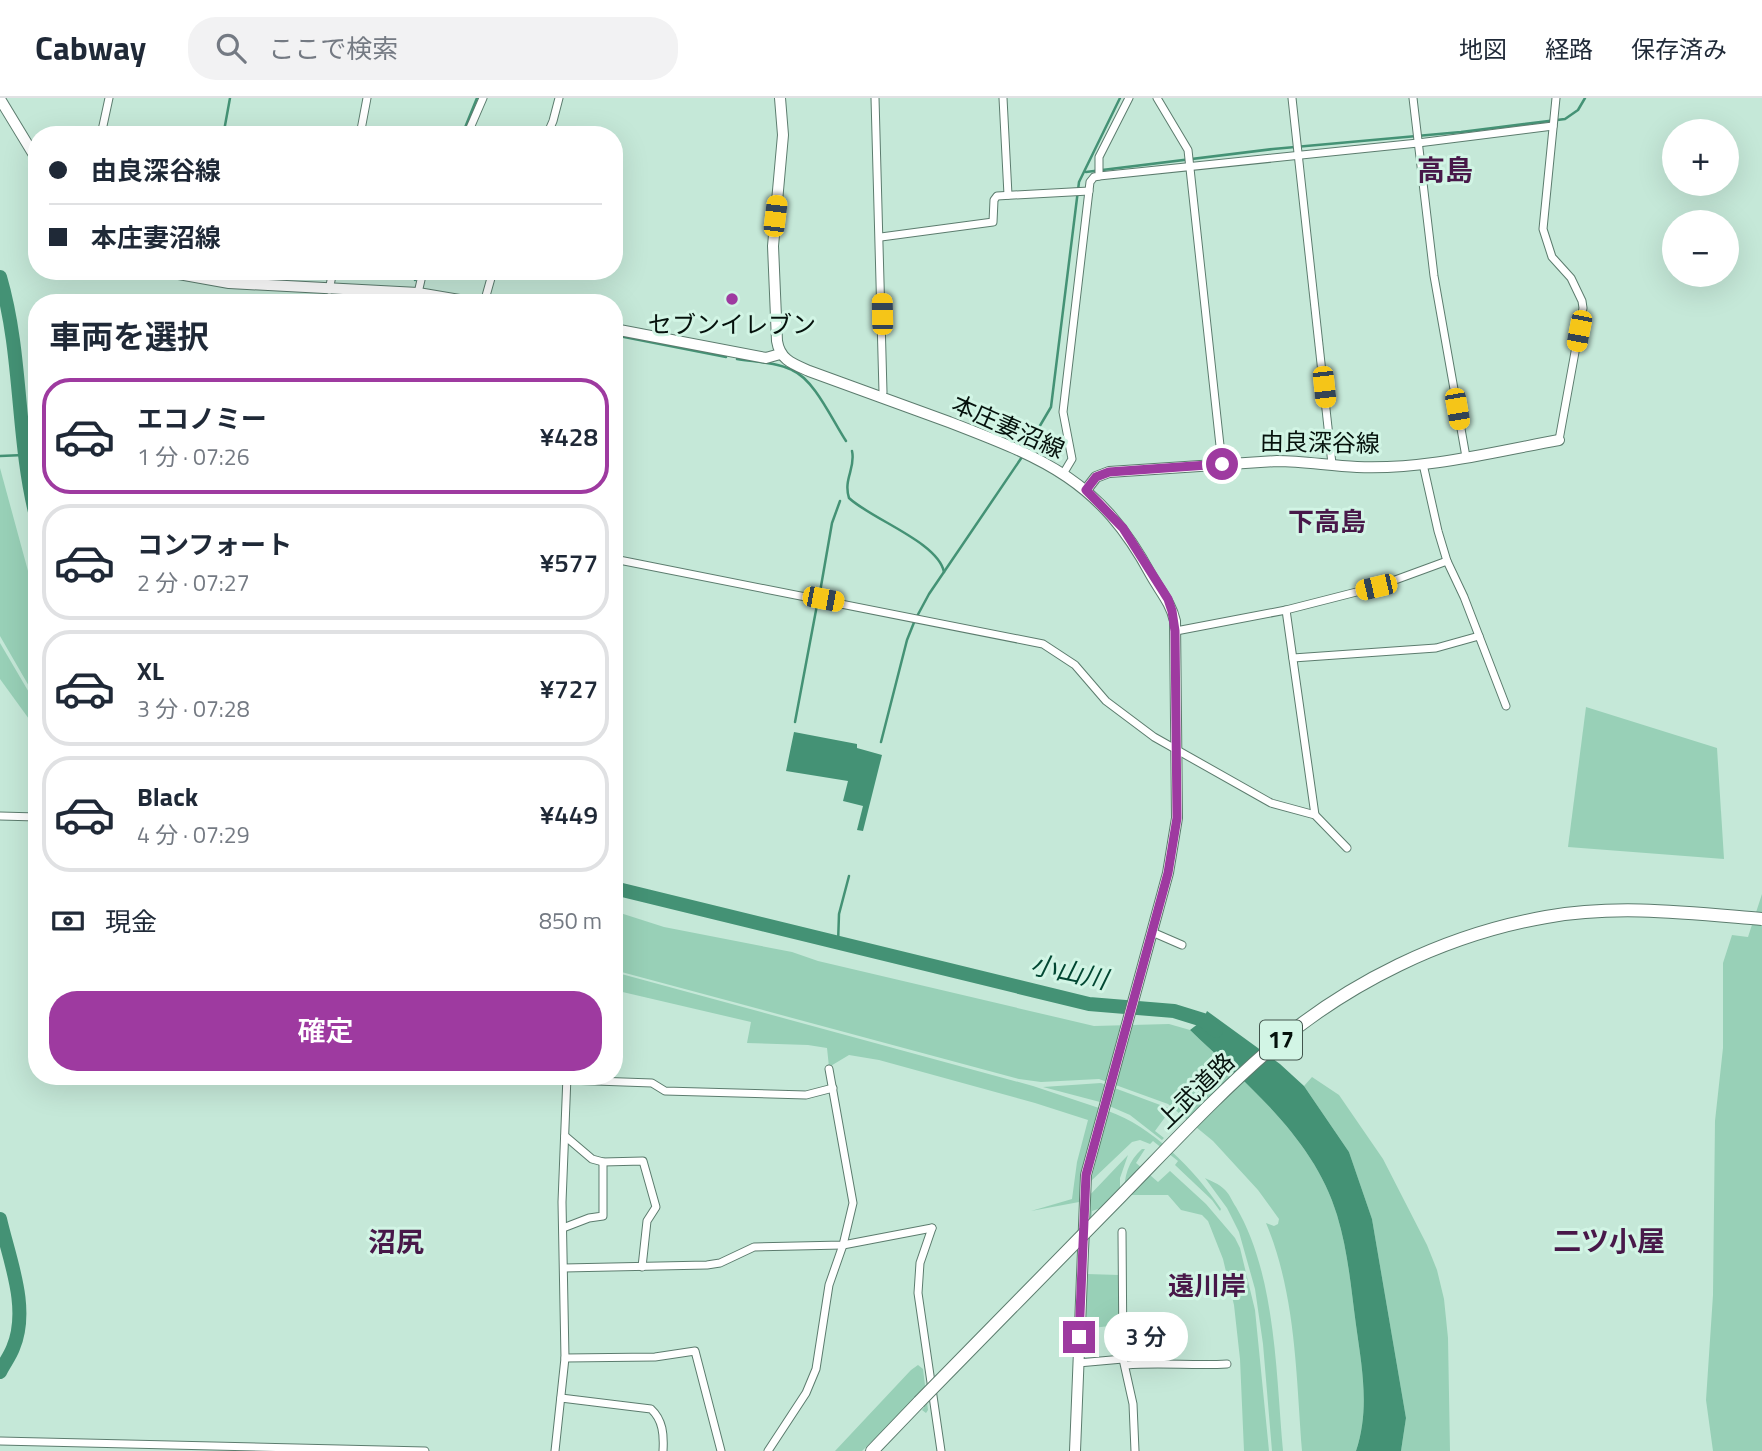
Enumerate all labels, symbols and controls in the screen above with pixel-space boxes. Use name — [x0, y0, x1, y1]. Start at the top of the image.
search box — [188, 17, 678, 80]
text: Cabway — [35, 23, 146, 73]
icon: search — [212, 29, 250, 67]
text: ここで検索 — [268, 29, 398, 68]
text: 地図 — [1459, 31, 1507, 67]
text: 経路 — [1545, 31, 1593, 67]
text: 保存済み — [1631, 31, 1727, 67]
map controls — [1662, 119, 1739, 287]
button: + — [1662, 119, 1739, 196]
district label: 高島 — [1417, 148, 1473, 191]
text: 由良深谷線 — [91, 151, 221, 190]
car — [763, 194, 788, 238]
button: − — [1662, 210, 1739, 287]
text: 本庄妻沼線 — [91, 218, 221, 257]
marker: セブンイレブン — [724, 291, 740, 307]
car — [872, 293, 893, 335]
place label: セブンイレブン — [648, 306, 816, 342]
car — [1565, 308, 1594, 354]
text: 車両を選択 — [49, 312, 209, 360]
car — [1312, 365, 1337, 409]
street label: 本庄妻沼線 — [946, 385, 1071, 467]
car — [1444, 386, 1471, 432]
text: エコノミー — [137, 399, 267, 438]
icon: car — [53, 405, 116, 468]
text: ¥428 — [540, 417, 598, 456]
street label: 由良深谷線 — [1260, 423, 1380, 461]
text: 1 分 · 07:26 — [137, 439, 250, 474]
route start — [1206, 448, 1238, 480]
district label: 下高島 — [1288, 502, 1366, 541]
text: コンフォート — [137, 525, 292, 564]
icon: car — [53, 531, 116, 594]
text: ¥577 — [540, 543, 598, 582]
text: 2 分 · 07:27 — [137, 565, 250, 600]
car — [1354, 572, 1399, 602]
car — [801, 585, 846, 613]
text: XL — [137, 651, 164, 690]
icon: car — [53, 657, 116, 720]
text: ¥727 — [540, 669, 598, 708]
text: 3 分 · 07:28 — [137, 691, 250, 726]
text: Black — [137, 777, 198, 816]
icon: car — [53, 783, 116, 846]
text: ¥449 — [540, 795, 598, 834]
text: 4 分 · 07:29 — [137, 817, 250, 852]
icon: cash — [49, 902, 87, 940]
text: 現金 — [105, 902, 157, 941]
text: 850 m — [539, 903, 602, 938]
water label: 小山川 — [1027, 944, 1114, 999]
button: 確定 — [49, 991, 602, 1071]
road number: 17 — [1260, 1021, 1302, 1060]
street label: 上武道路 — [1148, 1044, 1242, 1137]
district label: 二ツ小屋 — [1553, 1219, 1665, 1262]
district label: 沼尻 — [368, 1220, 424, 1263]
district label: 遠川岸 — [1168, 1266, 1246, 1305]
callout: 3 分 — [1104, 1312, 1188, 1362]
text: 3 分 — [1126, 1319, 1166, 1354]
route end — [1063, 1321, 1095, 1353]

